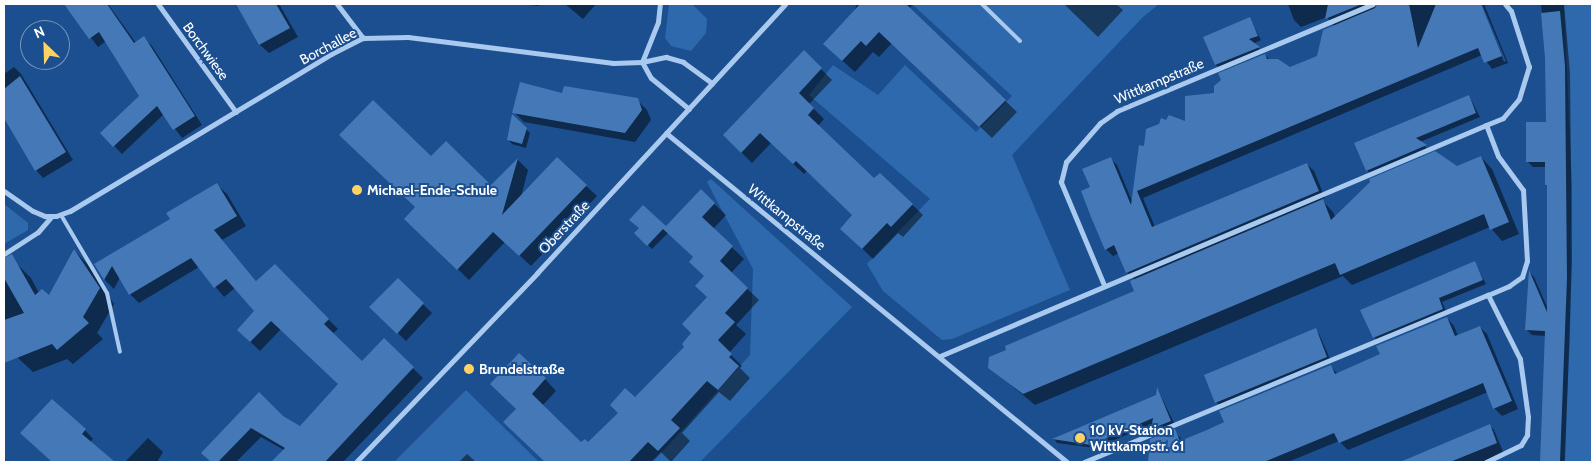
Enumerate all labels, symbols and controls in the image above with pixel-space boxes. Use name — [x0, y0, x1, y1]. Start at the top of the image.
street label: Borchwiese — [179, 19, 233, 83]
north arrow — [20, 20, 70, 70]
text: N — [31, 22, 47, 42]
street label: Borchallee — [297, 24, 359, 68]
street label: Wittkampstraße — [1112, 55, 1206, 107]
street label: Wittkampstraße — [745, 180, 829, 254]
place label: Michael-Ende-Schule — [367, 182, 497, 198]
marker: Michael-Ende-Schule — [351, 184, 363, 196]
street label: Oberstraße — [535, 197, 593, 257]
place label: Brundelstraße — [479, 361, 565, 377]
marker: Brundelstraße — [463, 363, 475, 375]
place label: 10 kV-Station Wittkampstr. 61 — [1090, 422, 1185, 454]
marker: 10 kV-Station Wittkampstr. 61 — [1074, 432, 1086, 444]

